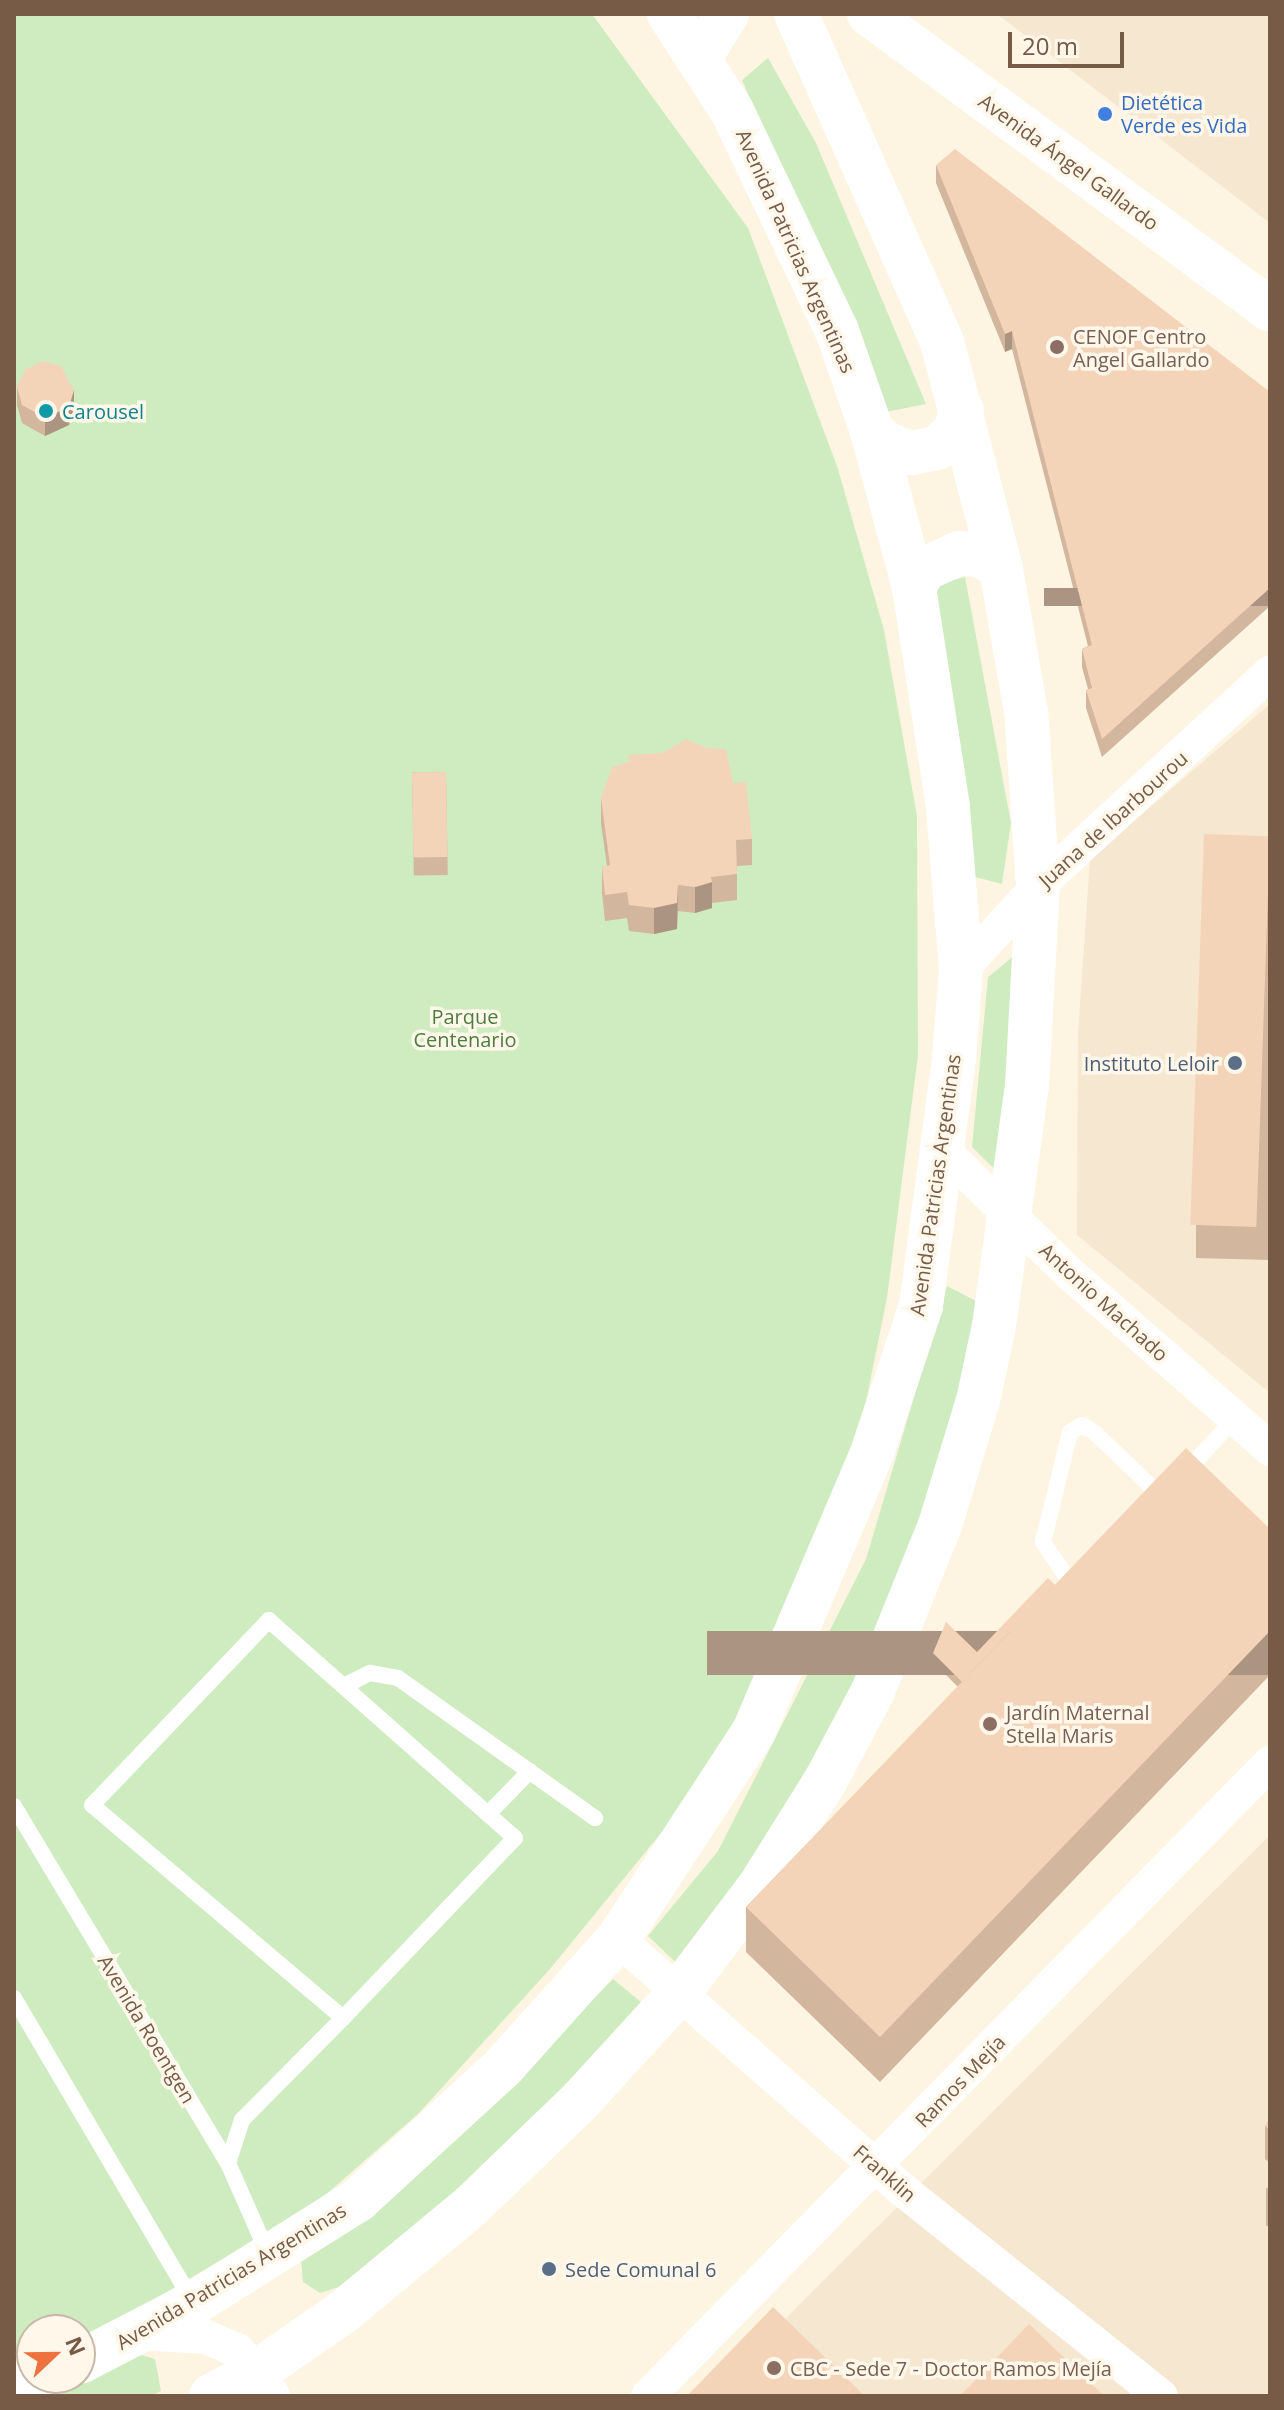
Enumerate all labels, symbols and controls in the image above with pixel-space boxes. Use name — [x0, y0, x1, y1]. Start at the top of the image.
scale bar — [1012, 16, 1128, 66]
text: 20 m — [1022, 29, 1078, 62]
street label: Avenida Ángel Gallardo — [974, 89, 1164, 235]
place label: Dietética Verde es Vida — [1121, 90, 1247, 137]
marker: Dietética Verde es Vida — [1096, 105, 1114, 123]
street label: Avenida Patricias Argentinas — [731, 126, 861, 376]
place label: CENOF Centro Angel Gallardo — [1073, 324, 1210, 371]
marker: CENOF Centro Angel Gallardo — [1048, 338, 1066, 356]
place label: Carousel — [62, 399, 144, 423]
marker: Carousel — [37, 402, 55, 420]
street label: Juana de Ibarbourou — [1034, 746, 1192, 892]
park label: Parque Centenario — [413, 1004, 517, 1051]
place label: Instituto Leloir — [1084, 1051, 1219, 1075]
street label: Avenida Patricias Argentinas — [905, 1053, 965, 1317]
marker: Instituto Leloir — [1226, 1054, 1244, 1072]
street label: Antonio Machado — [1035, 1238, 1173, 1366]
place label: Jardín Maternal Stella Maris — [1006, 1700, 1149, 1747]
marker: Jardín Maternal Stella Maris — [981, 1715, 999, 1733]
street label: Avenida Roentgen — [93, 1950, 201, 2108]
street label: Ramos Mejía — [910, 2030, 1010, 2132]
street label: Franklin — [849, 2139, 921, 2207]
street label: Avenida Patricias Argentinas — [112, 2198, 350, 2354]
place label: Sede Comunal 6 — [565, 2257, 716, 2281]
marker: Sede Comunal 6 — [540, 2260, 558, 2278]
north arrow — [16, 2314, 96, 2394]
text: N — [59, 2332, 94, 2360]
place label: CBC - Sede 7 - Doctor Ramos Mejía — [790, 2356, 1112, 2380]
marker: CBC - Sede 7 - Doctor Ramos Mejía — [765, 2359, 783, 2377]

